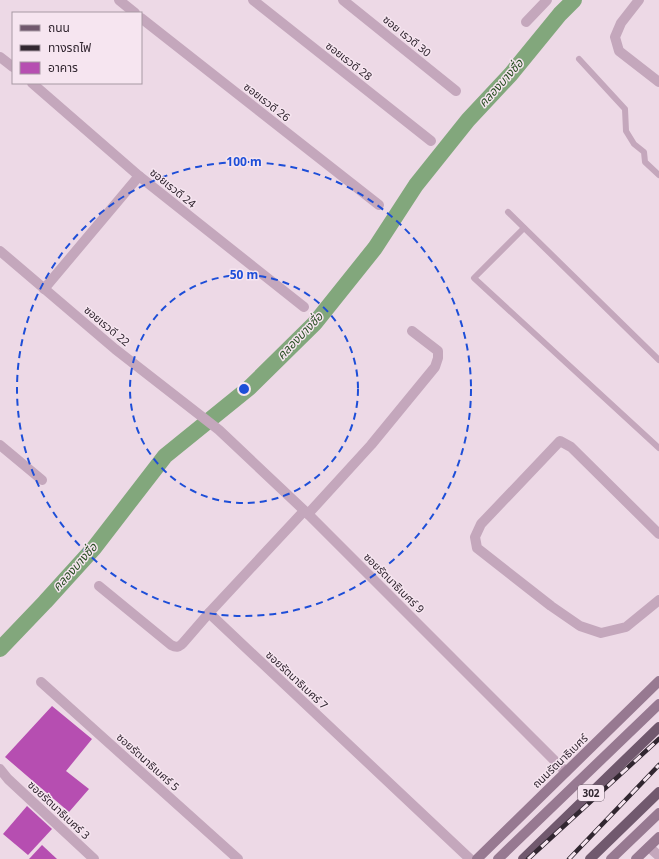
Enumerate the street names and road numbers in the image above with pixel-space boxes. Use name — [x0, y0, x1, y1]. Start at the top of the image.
street label: ซอย เรวดี 30 — [380, 12, 435, 60]
street label: ซอยเรวดี 28 — [323, 38, 376, 83]
street label: ซอยเรวดี 26 — [241, 79, 294, 124]
street label: ซอยเรวดี 24 — [147, 164, 200, 211]
street label: ซอยเรวดี 22 — [81, 302, 133, 349]
street label: ซอยรัตนาธิเบศร์ 9 — [361, 549, 428, 616]
street label: ซอยรัตนาธิเบศร์ 7 — [263, 647, 332, 712]
street label: ซอยรัตนาธิเบศร์ 5 — [114, 729, 183, 794]
street label: ถนนรัตนาธิเบศร์ — [529, 730, 591, 791]
street label: ซอยรัตนาธิเบศร์ 3 — [25, 777, 94, 842]
road number: 302 — [578, 785, 604, 801]

